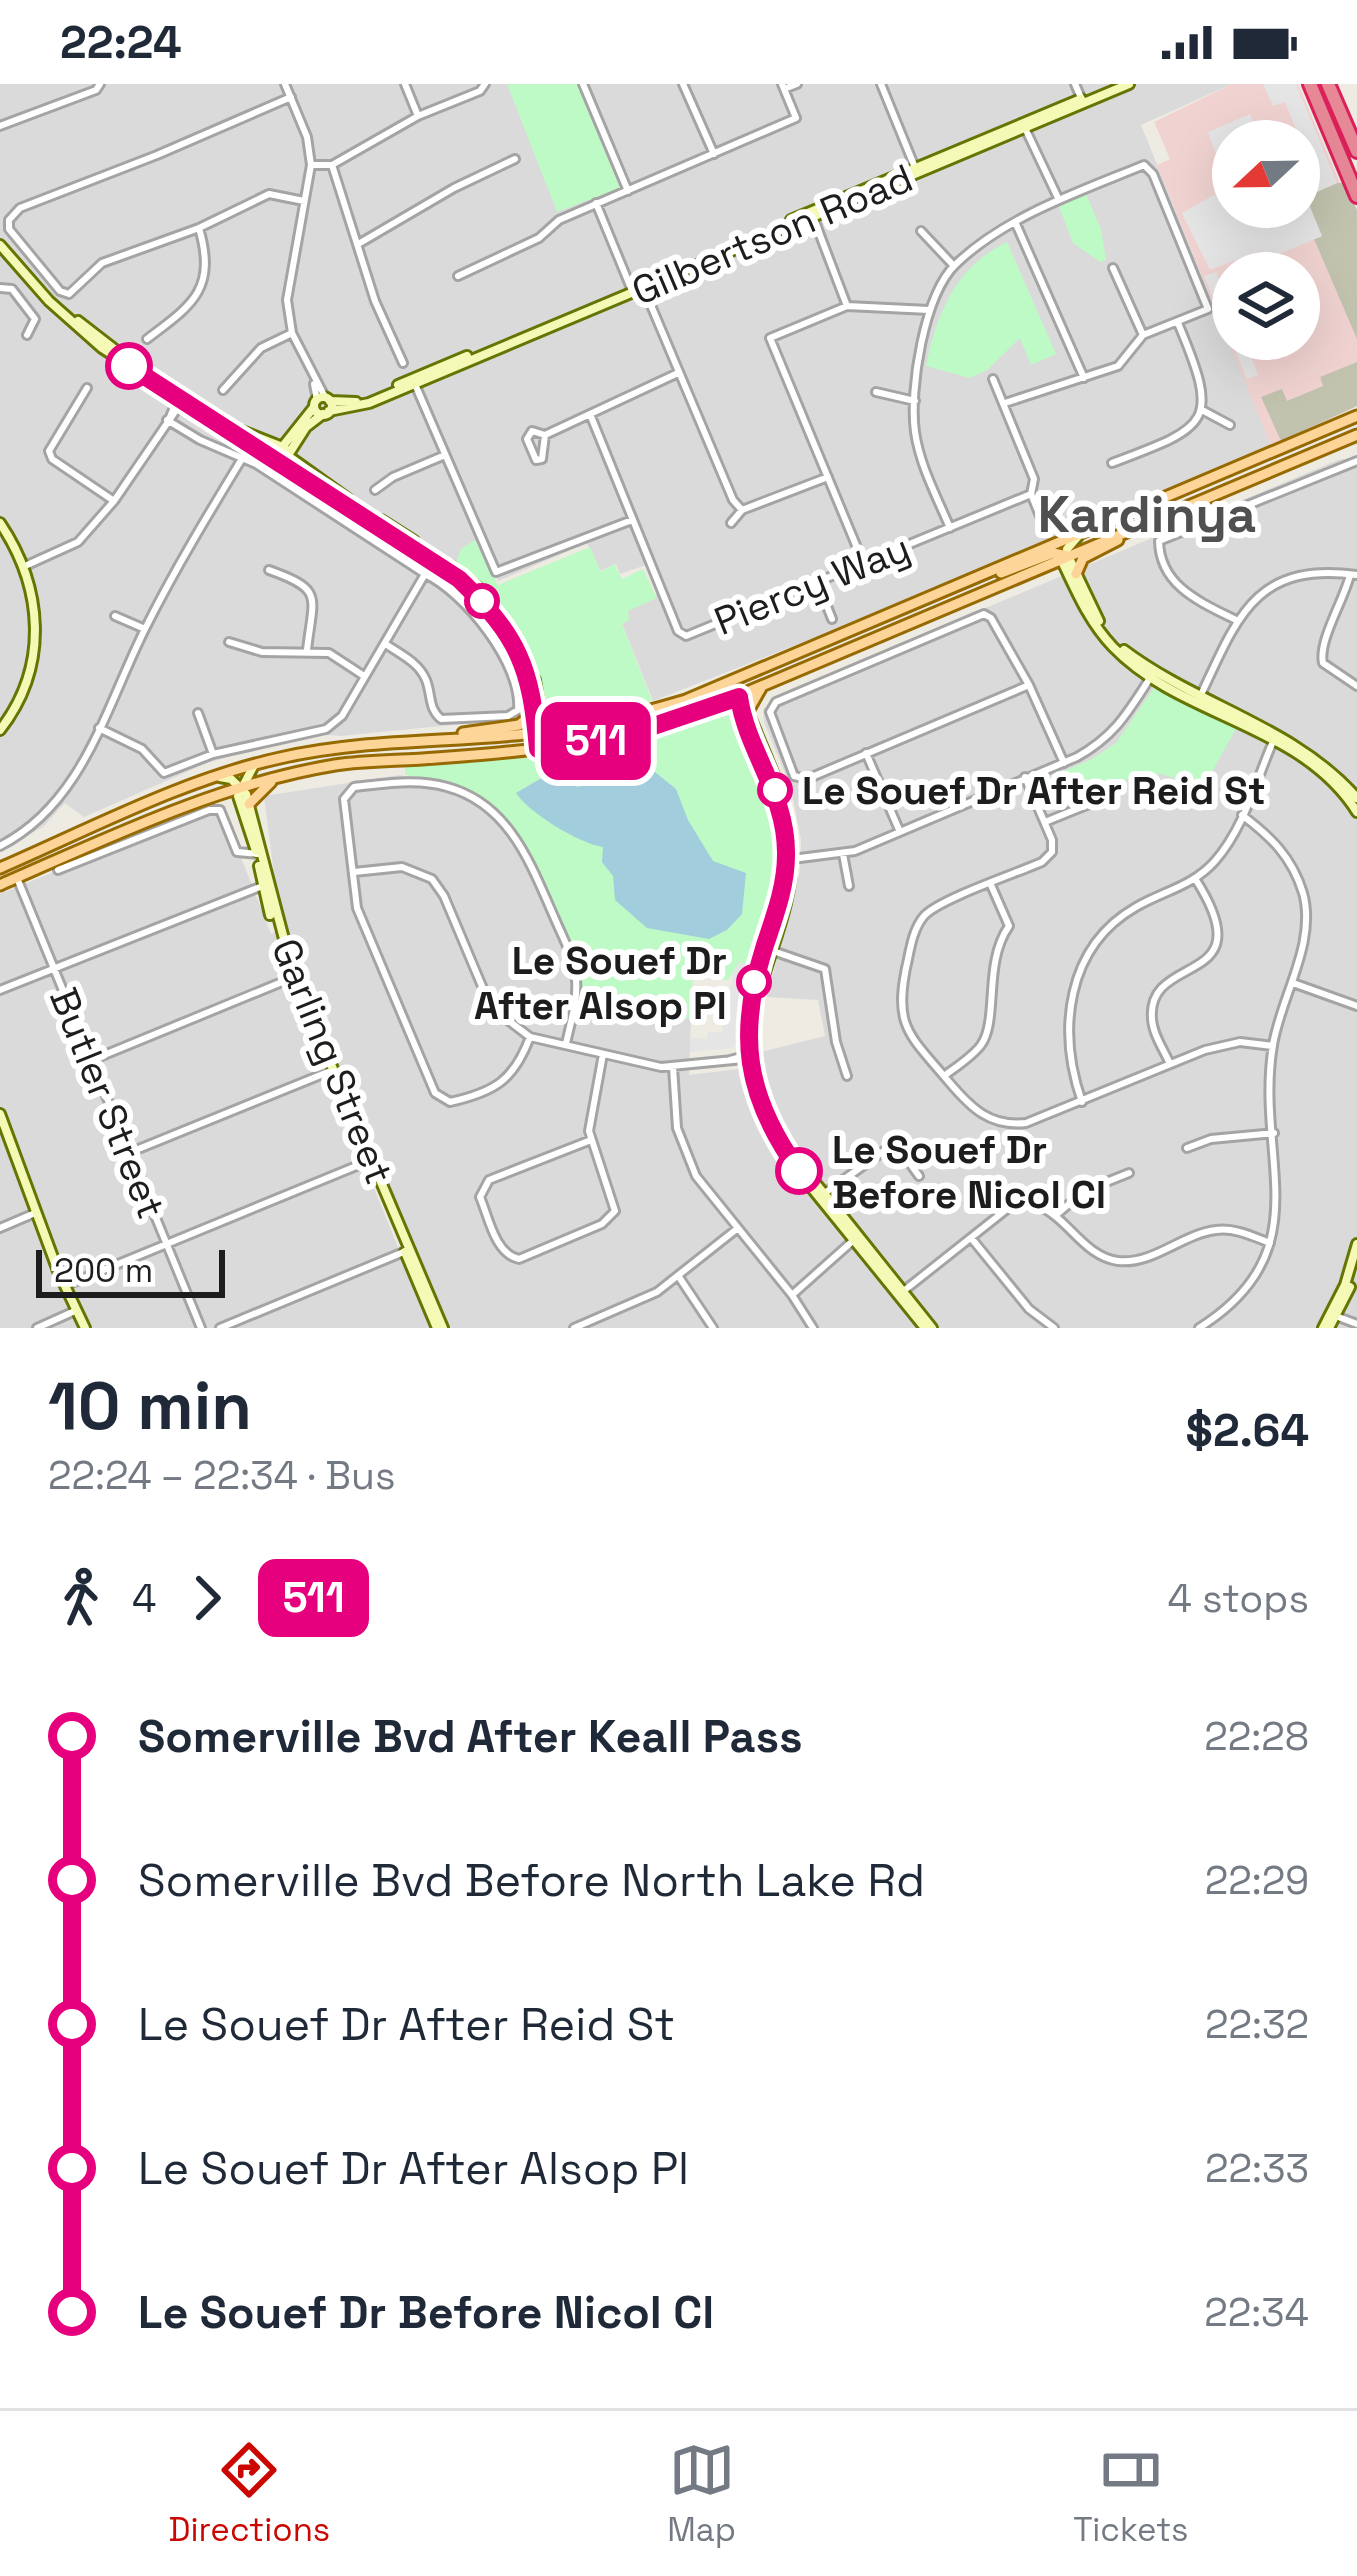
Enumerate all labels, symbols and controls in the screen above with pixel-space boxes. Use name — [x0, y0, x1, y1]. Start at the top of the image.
text: 22:24 — [60, 14, 182, 71]
north arrow — [1212, 120, 1320, 228]
map controls — [1212, 120, 1320, 360]
street label: Gilbertson Road — [625, 153, 920, 316]
button: layers — [1212, 252, 1320, 360]
unlabelled marker — [107, 344, 151, 388]
district label: Kardinya — [1038, 482, 1256, 547]
street label: Piercy Way — [707, 523, 917, 646]
unlabelled marker — [466, 585, 498, 617]
line badge: 511 — [527, 702, 665, 780]
text: 511 — [565, 714, 627, 767]
place label: Le Souef Dr After Reid St — [802, 766, 1266, 815]
marker: Le Souef Dr After Reid St — [759, 774, 791, 806]
street label: Garling Street — [261, 931, 404, 1191]
place label: Le Souef Dr After Alsop Pl — [474, 936, 727, 1030]
marker: Le Souef Dr After Alsop Pl — [738, 966, 770, 998]
street label: Butler Street — [39, 981, 176, 1226]
place label: Le Souef Dr Before Nicol Cl — [832, 1125, 1106, 1219]
marker: Le Souef Dr Before Nicol Cl — [777, 1149, 821, 1193]
scale bar — [36, 1244, 225, 1297]
text: 200 m — [54, 1250, 153, 1292]
text: 10 min — [48, 1364, 252, 1448]
text: $2.64 — [1186, 1402, 1309, 1459]
text: 22:24 – 22:34 · Bus — [48, 1451, 395, 1500]
icon: walk — [48, 1565, 114, 1631]
icon: forward — [174, 1565, 240, 1631]
text: 511 — [282, 1571, 345, 1624]
text: 4 — [132, 1574, 156, 1623]
text: 4 stops — [1167, 1574, 1309, 1623]
text: Somerville Bvd After Keall Pass — [138, 1708, 803, 1765]
text: 22:28 — [1204, 1712, 1309, 1761]
text: Somerville Bvd Before North Lake Rd — [138, 1852, 925, 1909]
text: 22:29 — [1205, 1856, 1309, 1905]
text: Le Souef Dr After Reid St — [138, 1996, 675, 2053]
text: 22:32 — [1205, 2000, 1309, 2049]
text: Le Souef Dr After Alsop Pl — [138, 2140, 689, 2197]
text: 22:33 — [1205, 2144, 1309, 2193]
text: Le Souef Dr Before Nicol Cl — [138, 2284, 714, 2341]
text: 22:34 — [1204, 2288, 1309, 2337]
tab: Directions — [169, 2437, 330, 2551]
tab: Map — [667, 2437, 736, 2551]
tab: Tickets — [1073, 2437, 1188, 2551]

